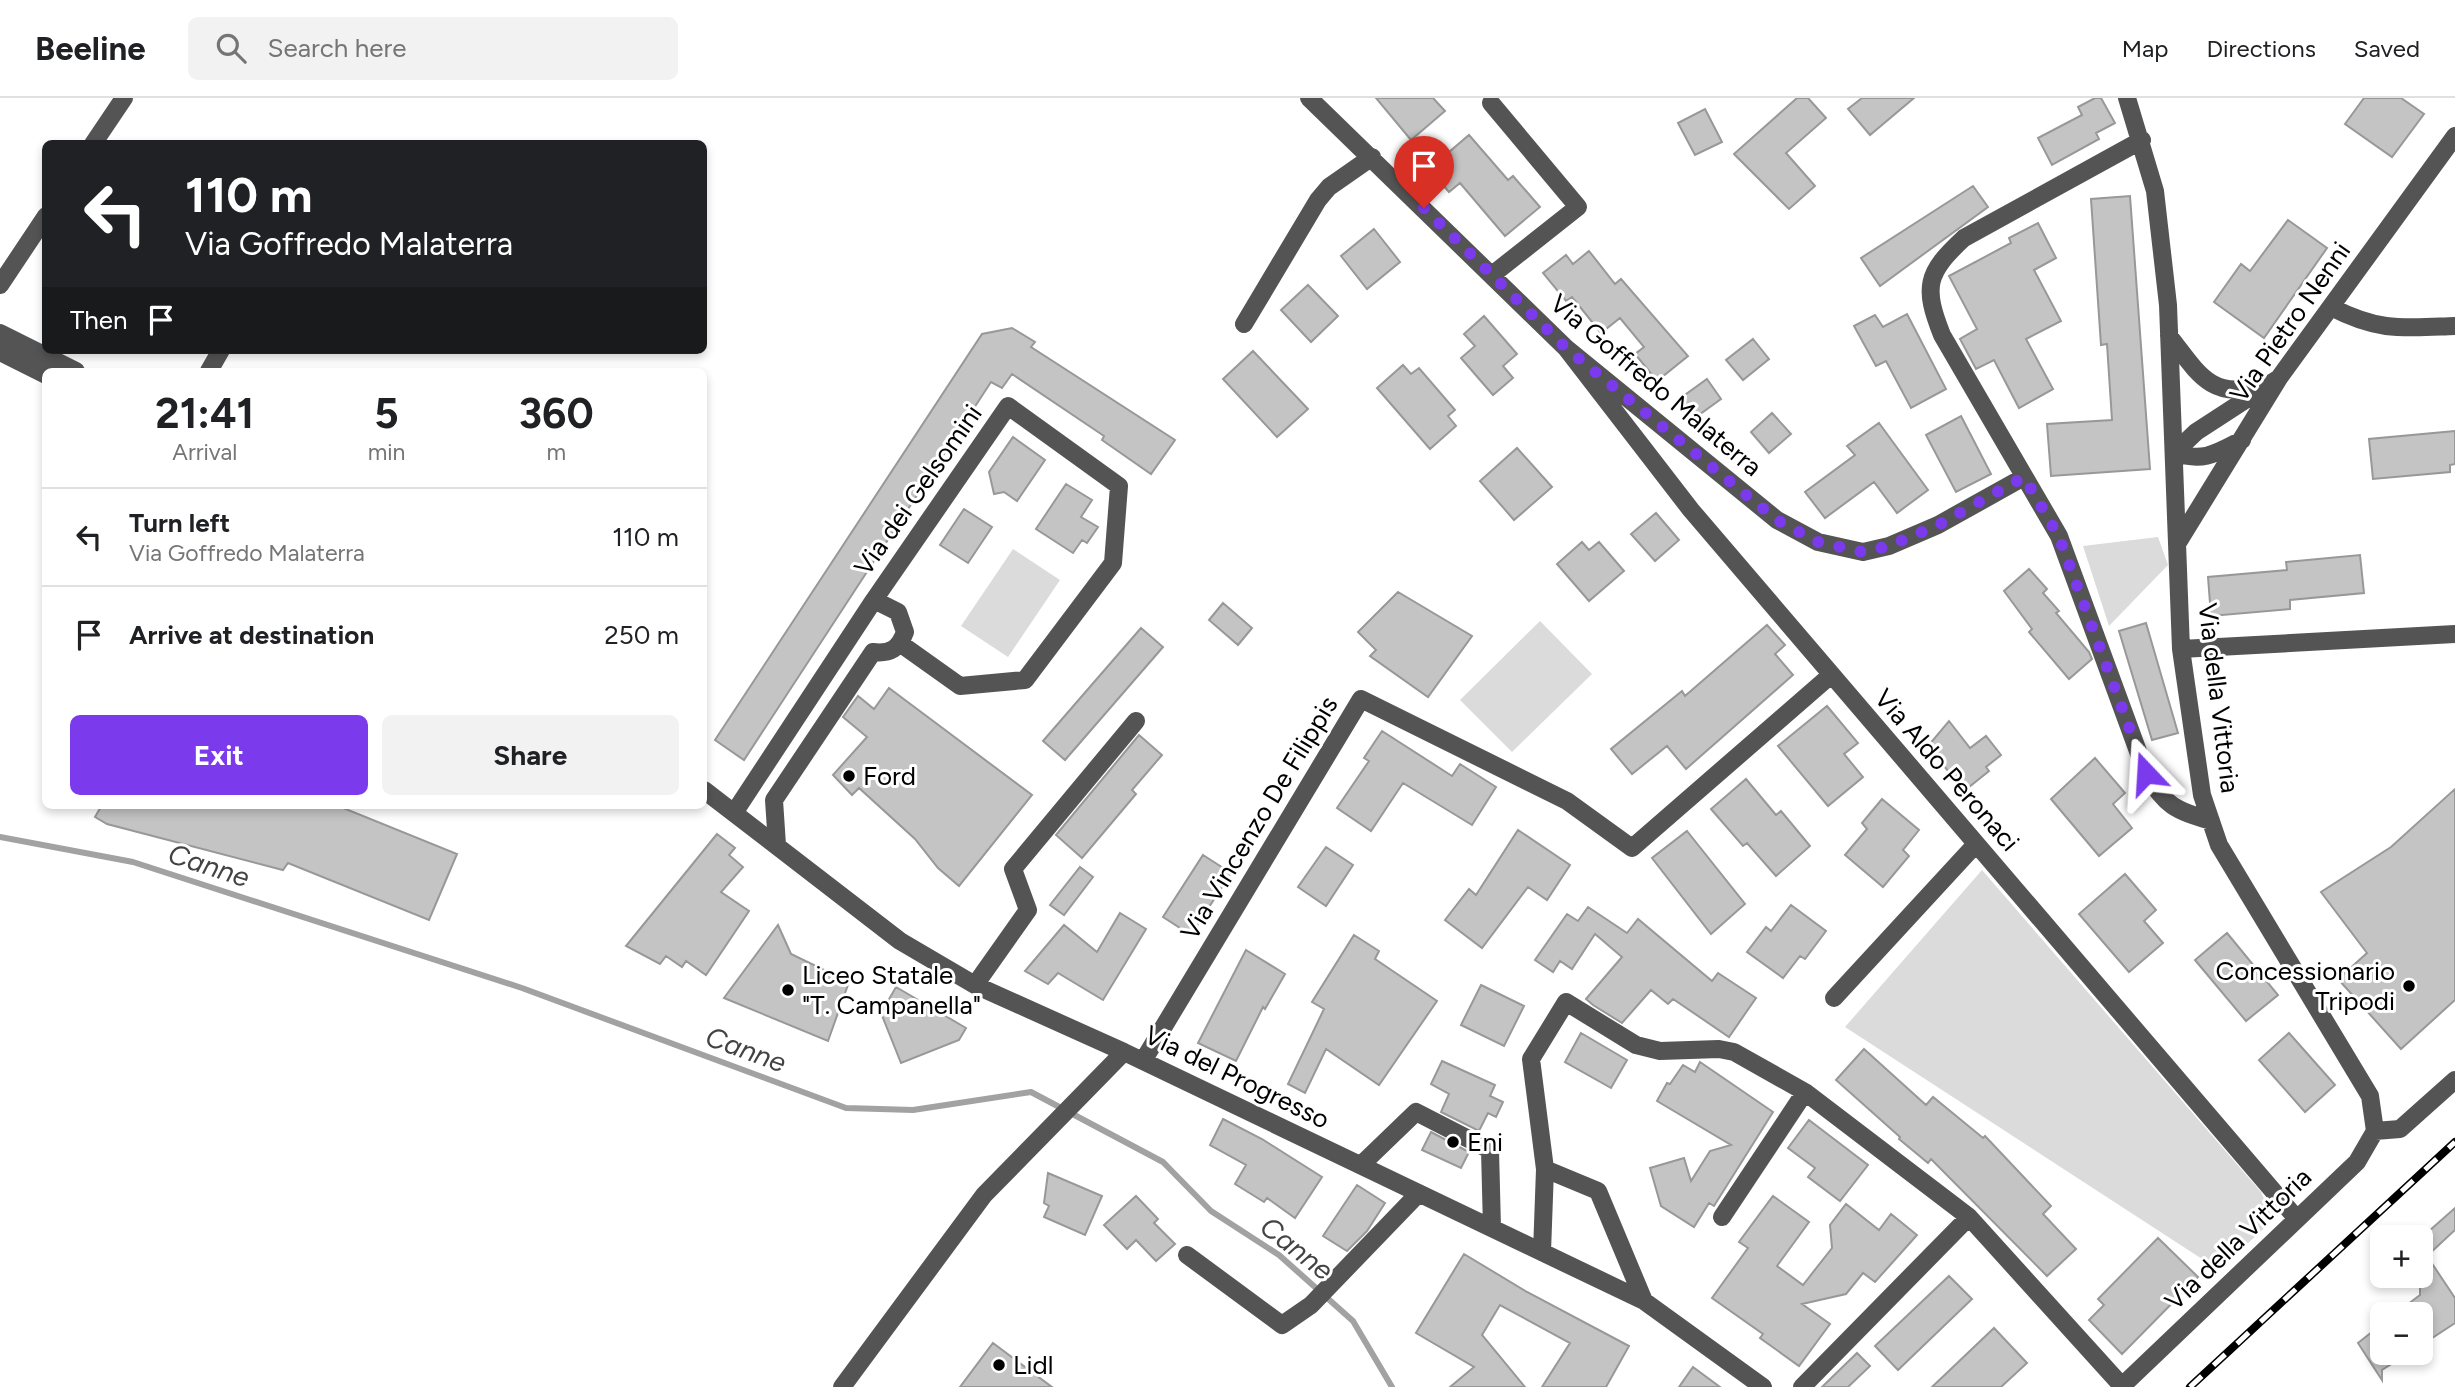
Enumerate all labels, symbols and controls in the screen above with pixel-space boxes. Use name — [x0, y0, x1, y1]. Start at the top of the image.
search box — [188, 17, 678, 80]
text: Beeline — [35, 29, 146, 68]
icon: search — [212, 29, 250, 67]
text: Search here — [268, 32, 406, 64]
text: Map — [2122, 34, 2168, 63]
text: Directions — [2206, 34, 2316, 63]
text: Saved — [2354, 34, 2420, 63]
pin — [1394, 136, 1454, 208]
icon: arrive — [1405, 147, 1443, 185]
text: 110 m — [185, 165, 313, 224]
icon: left — [70, 168, 161, 259]
text: Via Goffredo Malaterra — [185, 225, 513, 263]
street label: Via Pietro Nenni — [2223, 236, 2357, 408]
street label: Via Goffredo Malaterra — [1544, 287, 1768, 483]
icon: arrive — [142, 301, 180, 339]
text: Then — [70, 304, 128, 336]
text: 21:41 — [155, 388, 254, 439]
text: 5 — [374, 388, 399, 439]
text: 360 — [519, 388, 594, 439]
street label: Via dei Gelsomini — [847, 398, 989, 582]
text: Arrival — [172, 438, 237, 466]
text: min — [368, 438, 405, 466]
text: m — [546, 438, 566, 466]
text: Turn left — [129, 507, 230, 539]
icon: left — [70, 518, 108, 556]
text: 110 m — [612, 521, 679, 553]
text: Via Goffredo Malaterra — [129, 539, 365, 567]
street label: Via della Vittoria — [2191, 601, 2247, 795]
icon: arrive — [70, 616, 108, 654]
text: Arrive at destination — [129, 619, 374, 651]
text: 250 m — [604, 619, 679, 651]
street label: Via Aldo Peronaci — [1868, 682, 2026, 858]
street label: Via Vincenzo De Filippis — [1174, 690, 1344, 946]
button: Exit — [70, 715, 368, 795]
button: Share — [382, 715, 679, 795]
position arrow — [2109, 736, 2183, 810]
place label: Ford — [863, 760, 916, 792]
marker: Ford — [841, 768, 857, 784]
water label: Canne — [164, 836, 254, 894]
place label: Concessionario Tripodi — [2215, 955, 2395, 1017]
place label: Liceo Statale "T. Campanella" — [802, 959, 981, 1021]
marker: Concessionario Tripodi — [2401, 978, 2417, 994]
marker: Liceo Statale "T. Campanella" — [780, 982, 796, 998]
street label: Via del Progresso — [1139, 1018, 1335, 1136]
water label: Canne — [701, 1019, 791, 1079]
place label: Eni — [1467, 1126, 1503, 1158]
marker: Eni — [1445, 1134, 1461, 1150]
street label: Via della Vittoria — [2158, 1161, 2318, 1317]
water label: Canne — [1254, 1209, 1340, 1287]
map controls — [2370, 1225, 2433, 1365]
button: + — [2370, 1225, 2433, 1288]
button: − — [2370, 1302, 2433, 1365]
place label: Lidl — [1013, 1349, 1054, 1381]
marker: Lidl — [991, 1357, 1007, 1373]

